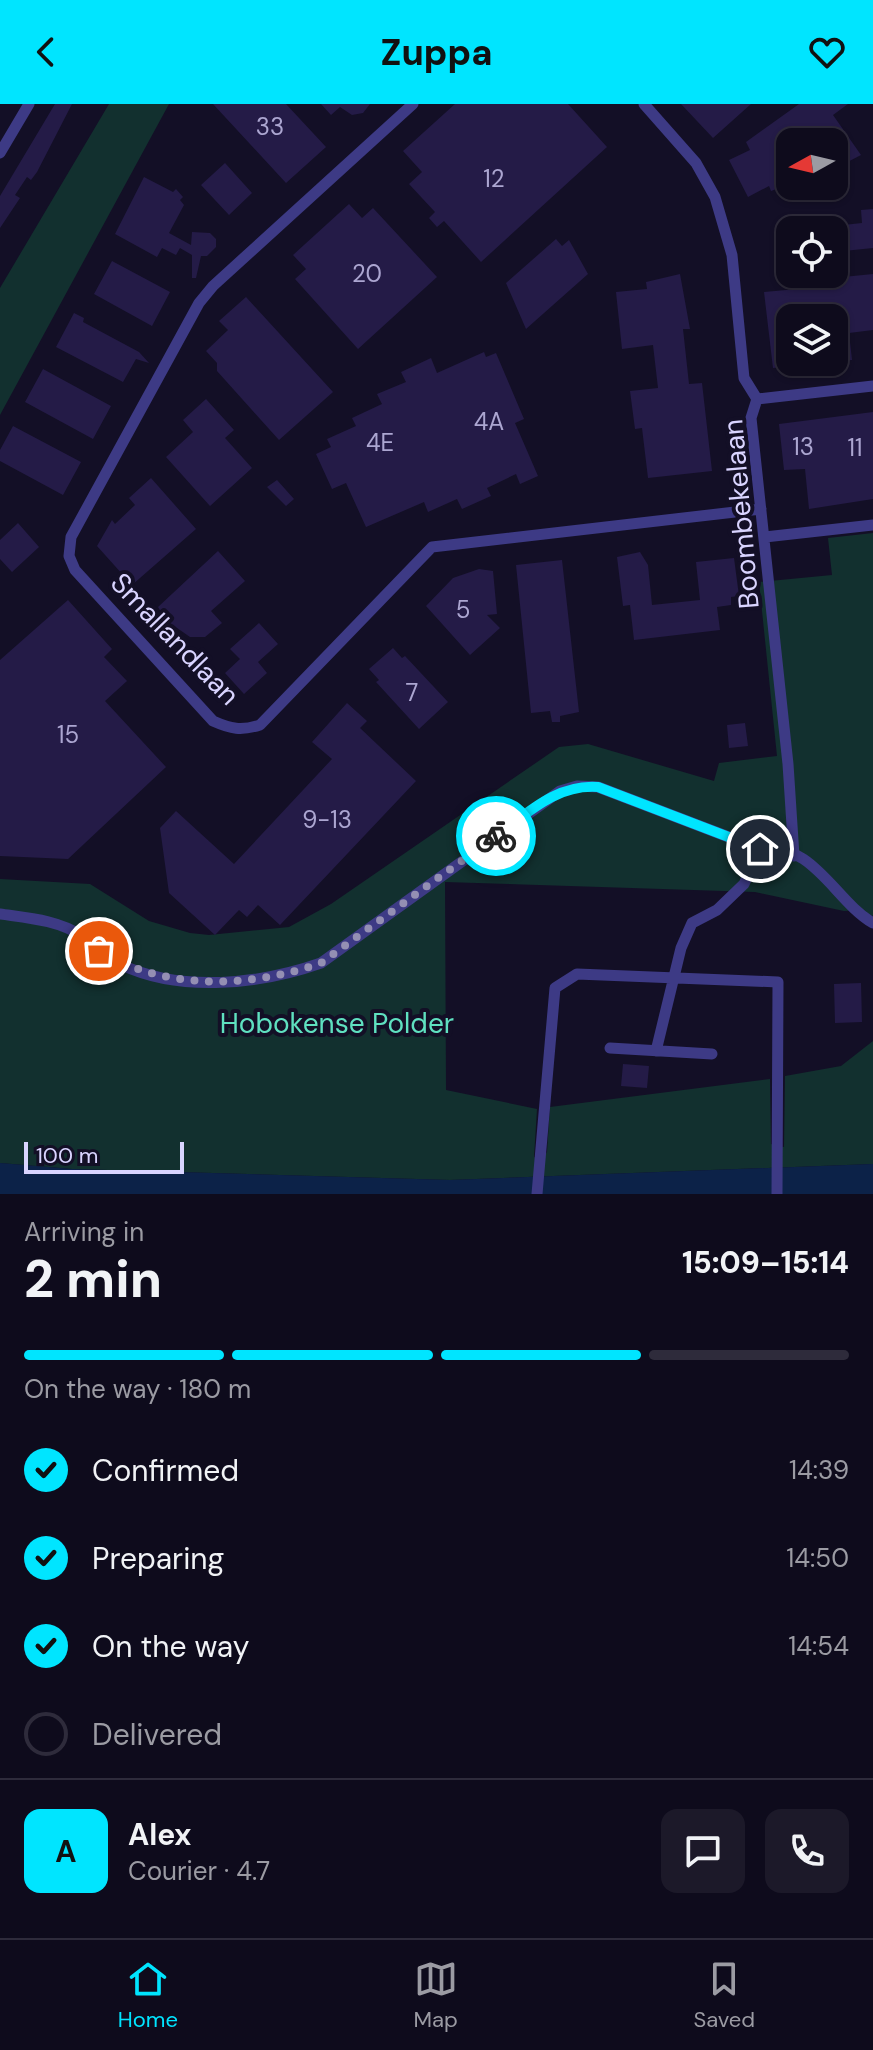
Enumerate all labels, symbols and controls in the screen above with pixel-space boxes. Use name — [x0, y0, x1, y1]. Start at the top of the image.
text: Zuppa — [381, 29, 492, 76]
icon: back — [24, 30, 68, 74]
icon: heart — [805, 30, 849, 74]
house number: 33 — [256, 111, 284, 142]
north arrow — [776, 128, 848, 200]
map controls — [776, 128, 848, 376]
house number: 12 — [483, 163, 505, 194]
button: locate — [776, 216, 848, 288]
house number: 20 — [352, 258, 382, 289]
button: layers — [776, 304, 848, 376]
house number: 4A — [474, 406, 504, 437]
street label: Boombekelaan — [714, 418, 768, 610]
house number: 4E — [366, 427, 394, 458]
house number: 13 — [792, 431, 814, 462]
house number: 11 — [848, 432, 862, 463]
street label: Smallandlaan — [102, 565, 248, 713]
house number: 5 — [456, 594, 470, 625]
house number: 7 — [406, 677, 418, 708]
house number: 15 — [57, 719, 79, 750]
courier — [456, 796, 536, 876]
house number: 9-13 — [302, 804, 352, 835]
icon: bike — [474, 814, 518, 858]
pin — [726, 815, 794, 883]
icon: home — [738, 827, 782, 871]
pin — [65, 917, 133, 985]
icon: bag — [77, 929, 121, 973]
park label: Hobokense Polder — [220, 1005, 454, 1042]
scale bar — [24, 1138, 184, 1174]
text: 100 m — [36, 1141, 98, 1170]
text: Arriving in — [24, 1215, 144, 1249]
text: 15:09–15:14 — [682, 1243, 849, 1282]
text: 2 min — [24, 1245, 162, 1313]
text: On the way · 180 m — [24, 1372, 251, 1406]
icon: check — [24, 1448, 68, 1492]
text: Confirmed — [92, 1451, 239, 1490]
text: 14:39 — [789, 1453, 849, 1487]
icon: check — [24, 1536, 68, 1580]
text: Preparing — [92, 1539, 224, 1578]
text: 14:50 — [786, 1541, 849, 1575]
icon: check — [24, 1624, 68, 1668]
text: On the way — [92, 1627, 249, 1666]
text: 14:54 — [788, 1629, 849, 1663]
text: Delivered — [92, 1715, 222, 1754]
button: chat — [661, 1809, 745, 1893]
button: phone — [765, 1809, 849, 1893]
text: Alex — [128, 1815, 191, 1854]
text: A — [55, 1832, 77, 1871]
text: Courier · 4.7 — [128, 1854, 270, 1888]
tab: Home — [118, 1957, 178, 2034]
tab: Map — [414, 1957, 458, 2034]
tab: Saved — [693, 1957, 755, 2034]

